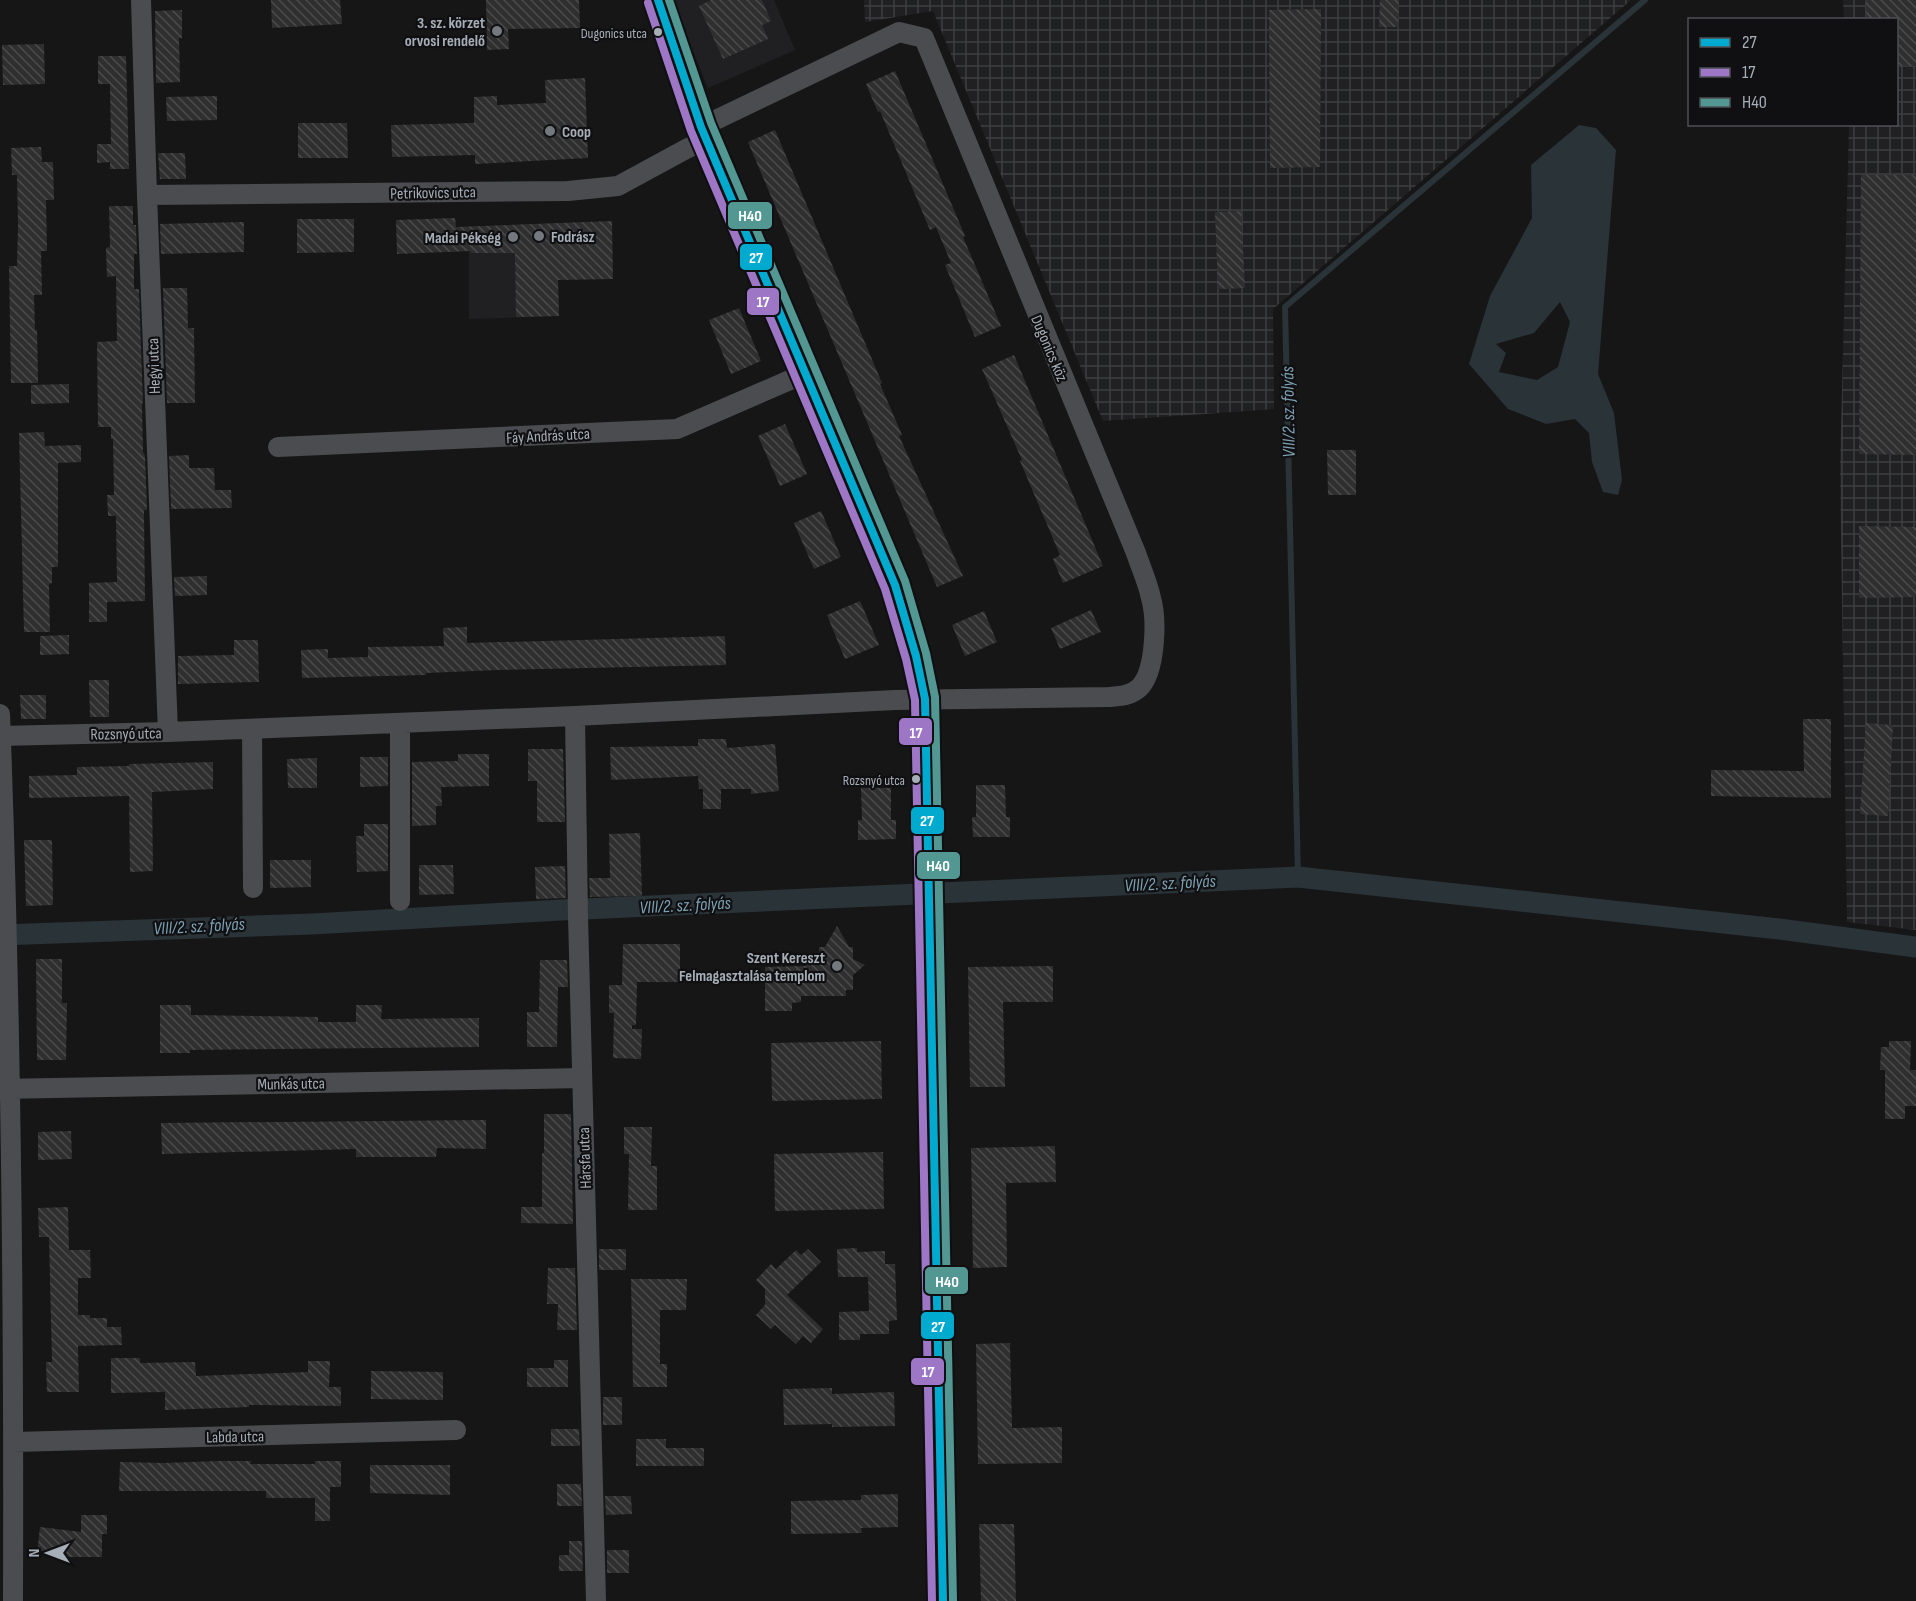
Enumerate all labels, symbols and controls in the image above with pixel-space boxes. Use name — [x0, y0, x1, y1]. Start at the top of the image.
place label: 3. sz. körzet orvosi rendelő — [405, 14, 485, 51]
legend — [1688, 18, 1898, 126]
marker: 3. sz. körzet orvosi rendelő — [490, 24, 504, 38]
place label: Dugonics utca — [581, 25, 647, 42]
marker: Dugonics utca — [652, 26, 664, 38]
text: 27 — [1742, 32, 1757, 53]
text: 17 — [1742, 62, 1756, 83]
text: H40 — [1742, 92, 1767, 113]
place label: Coop — [562, 123, 591, 142]
marker: Coop — [543, 124, 557, 138]
street label: Petrikovics utca — [390, 183, 476, 204]
line badge: H40 — [727, 201, 773, 230]
text: H40 — [738, 207, 762, 226]
place label: Fodrász — [551, 228, 595, 247]
place label: Madai Pékség — [425, 229, 501, 248]
marker: Fodrász — [532, 229, 546, 243]
marker: Madai Pékség — [506, 230, 520, 244]
line badge: 27 — [739, 243, 773, 271]
text: 27 — [749, 249, 763, 268]
line badge: 17 — [746, 287, 780, 316]
text: 17 — [756, 293, 770, 312]
street label: Dugonics köz — [1026, 313, 1071, 385]
street label: Hegyi utca — [144, 338, 165, 394]
water label: VIII/2. sz. folyás — [1277, 365, 1300, 458]
street label: Fáy András utca — [506, 425, 590, 448]
line badge: 17 — [898, 717, 933, 746]
street label: Rozsnyó utca — [90, 724, 162, 745]
text: 17 — [909, 724, 923, 743]
place label: Rozsnyó utca — [843, 772, 905, 789]
marker: Rozsnyó utca — [910, 773, 922, 785]
line badge: 27 — [910, 806, 945, 835]
text: 27 — [920, 812, 934, 831]
line badge: H40 — [916, 851, 961, 880]
text: H40 — [926, 857, 950, 876]
water label: VIII/2. sz. folyás — [1124, 871, 1217, 896]
water label: VIII/2. sz. folyás — [639, 893, 732, 918]
water label: VIII/2. sz. folyás — [153, 914, 246, 939]
place label: Szent Kereszt Felmagasztalása templom — [679, 949, 825, 986]
marker: Szent Kereszt Felmagasztalása templom — [830, 959, 844, 973]
street label: Munkás utca — [257, 1074, 325, 1095]
street label: Hársfa utca — [575, 1127, 596, 1189]
line badge: H40 — [924, 1266, 969, 1295]
text: H40 — [935, 1273, 959, 1292]
line badge: 27 — [920, 1311, 955, 1340]
text: 27 — [931, 1318, 945, 1337]
line badge: 17 — [910, 1357, 945, 1386]
text: 17 — [921, 1363, 935, 1382]
street label: Labda utca — [206, 1427, 264, 1448]
north arrow — [18, 1523, 78, 1583]
text: N — [25, 1549, 44, 1557]

